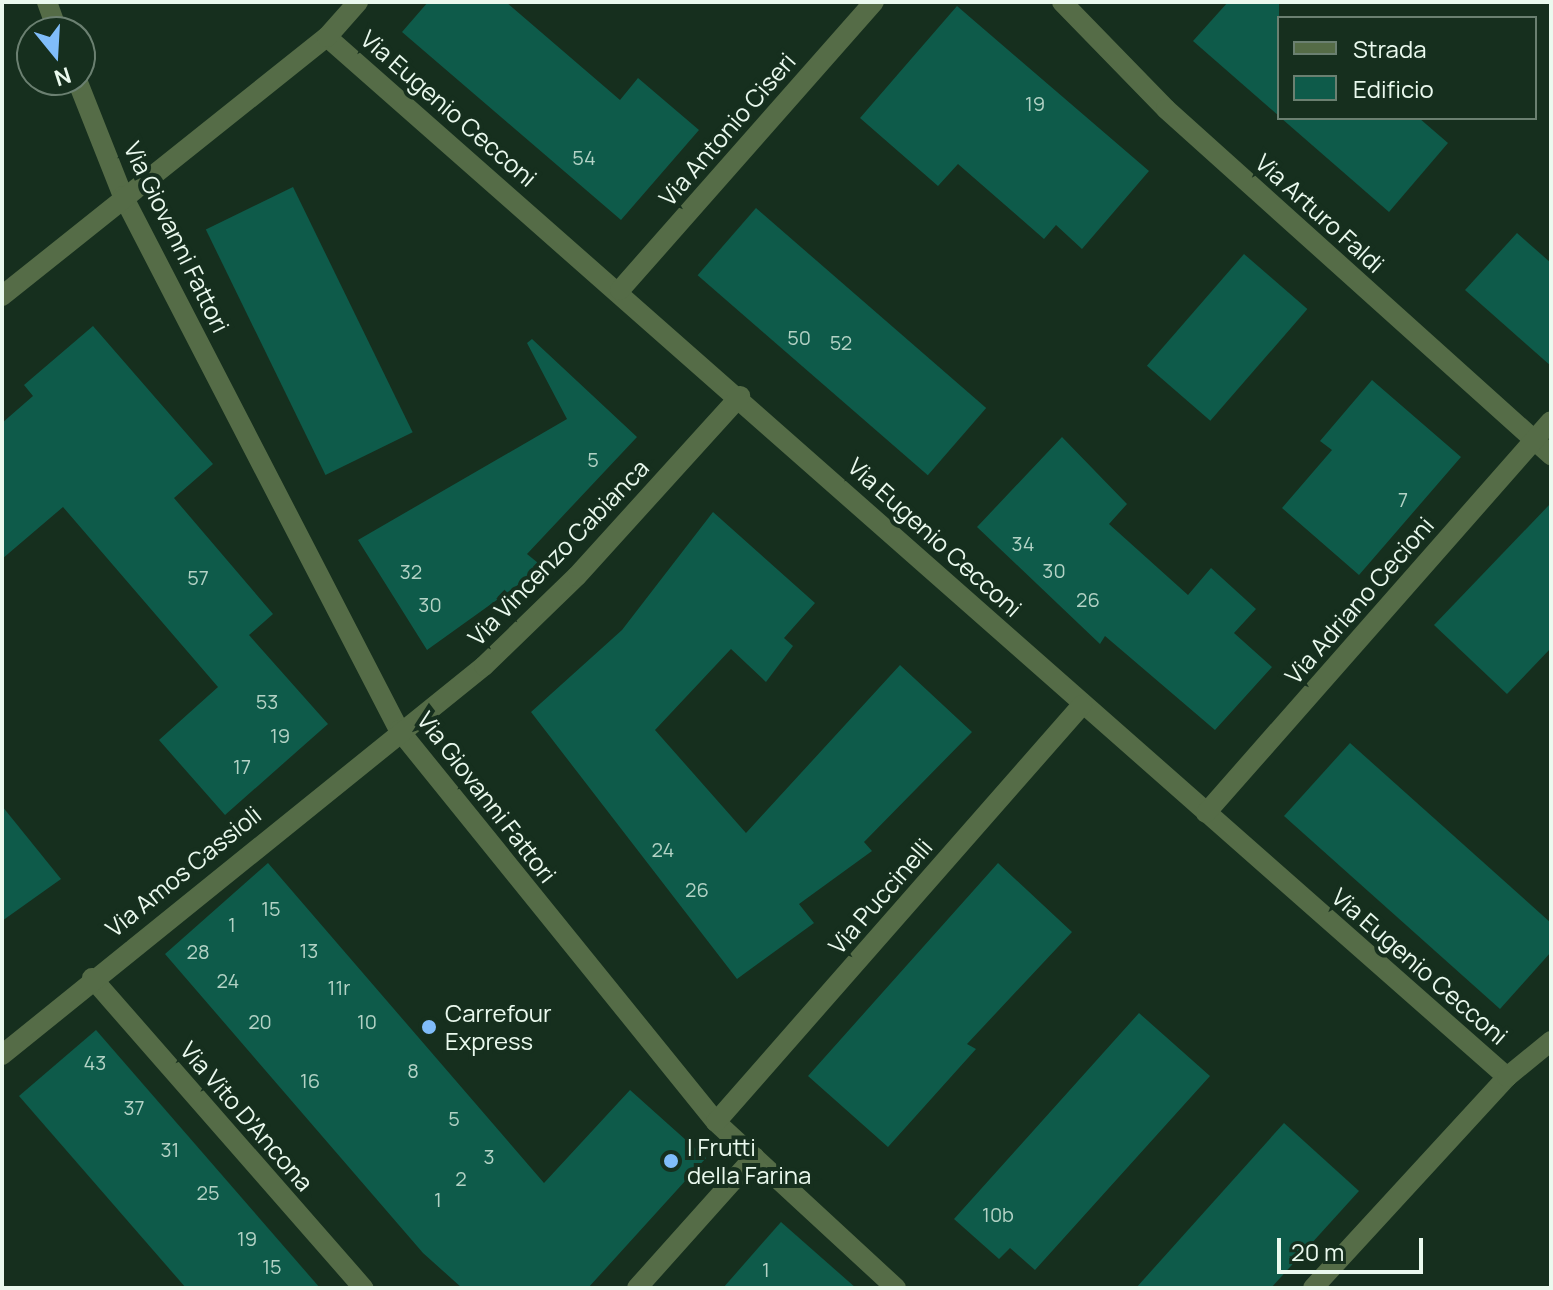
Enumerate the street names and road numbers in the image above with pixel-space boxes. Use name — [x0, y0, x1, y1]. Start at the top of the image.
street label: Via Eugenio Cecconi — [355, 24, 543, 192]
street label: Via Antonio Ciseri — [653, 47, 801, 211]
street label: Via Giovanni Fattori — [118, 137, 236, 337]
street label: Via Arturo Faldi — [1250, 148, 1390, 278]
street label: Via Eugenio Cecconi — [842, 452, 1028, 622]
street label: Via Vincenzo Cabianca — [462, 453, 654, 651]
street label: Via Adriano Cecioni — [1279, 511, 1439, 689]
street label: Via Giovanni Fattori — [411, 706, 563, 888]
street label: Via Amos Cassioli — [100, 800, 266, 942]
street label: Via Puccinelli — [822, 833, 938, 959]
street label: Via Eugenio Cecconi — [1326, 882, 1514, 1050]
street label: Via Vito D'Ancona — [174, 1036, 320, 1196]

